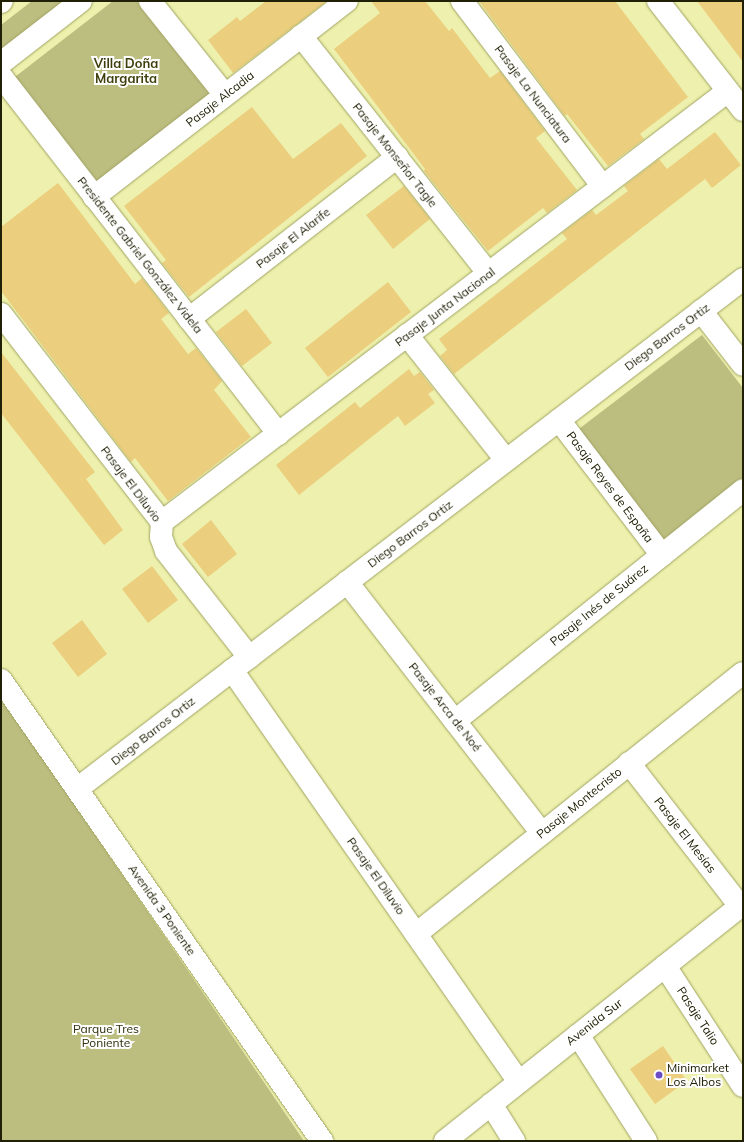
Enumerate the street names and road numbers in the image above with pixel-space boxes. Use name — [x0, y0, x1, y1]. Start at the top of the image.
street label: Pasaje La Nunciatura — [492, 42, 574, 146]
street label: Pasaje Alcadia — [183, 68, 257, 130]
street label: Pasaje Monseñor Tagle — [350, 100, 440, 210]
street label: Presidente Gabriel González Videla — [74, 174, 206, 336]
street label: Pasaje El Alarife — [253, 205, 333, 271]
street label: Pasaje Junta Nacional — [392, 265, 498, 349]
street label: Diego Barros Ortiz — [622, 300, 712, 374]
street label: Pasaje Reyes de España — [564, 429, 656, 545]
street label: Pasaje El Diluvio — [98, 443, 164, 525]
street label: Diego Barros Ortiz — [365, 497, 455, 571]
street label: Pasaje Inés de Suárez — [547, 561, 651, 649]
street label: Pasaje Arca de Noé — [406, 660, 484, 754]
street label: Diego Barros Ortiz — [108, 694, 198, 768]
street label: Pasaje Montecristo — [534, 764, 624, 842]
street label: Pasaje El Mesías — [651, 794, 719, 876]
street label: Pasaje El Diluvio — [344, 835, 408, 917]
street label: Avenida 3 Poniente — [125, 862, 199, 958]
street label: Pasaje Talio — [674, 984, 722, 1048]
street label: Avenida Sur — [563, 996, 625, 1048]

